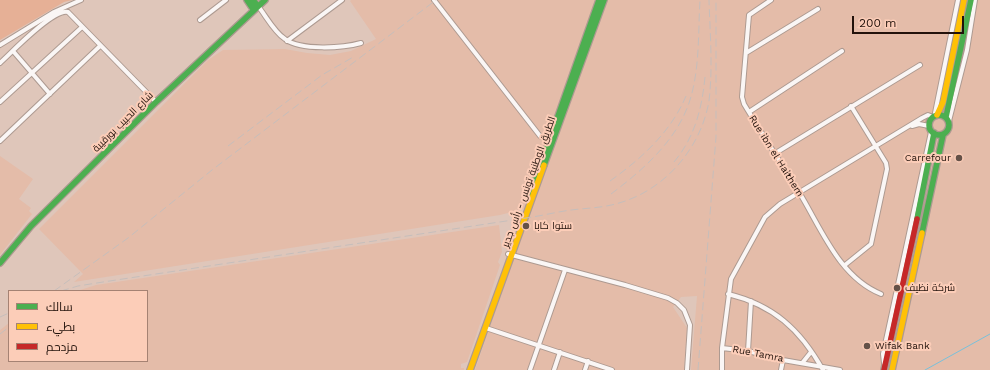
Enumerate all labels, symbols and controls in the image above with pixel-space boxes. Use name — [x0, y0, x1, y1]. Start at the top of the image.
scale bar — [854, 8, 966, 34]
text: 200 m — [859, 16, 896, 30]
street label: شارع الحبيب بورقيبة — [90, 89, 156, 155]
street label: Rue ibn el Haithem — [746, 113, 806, 199]
street label: الطريق الوطنية تونس - رأس جدير — [500, 115, 558, 249]
place label: Carrefour — [905, 152, 951, 164]
marker: Carrefour — [954, 153, 964, 163]
place label: ستوا كابا — [534, 220, 572, 232]
marker: ستوا كابا — [521, 221, 531, 231]
place label: شركة نظيف — [905, 282, 955, 294]
marker: شركة نظيف — [892, 283, 902, 293]
legend — [8, 290, 148, 362]
text: سالك — [46, 300, 73, 314]
text: بطيء — [46, 320, 75, 334]
text: مزدحم — [46, 340, 78, 354]
place label: Wifak Bank — [875, 340, 930, 352]
marker: Wifak Bank — [862, 341, 872, 351]
street label: Rue Tamra — [731, 343, 785, 365]

